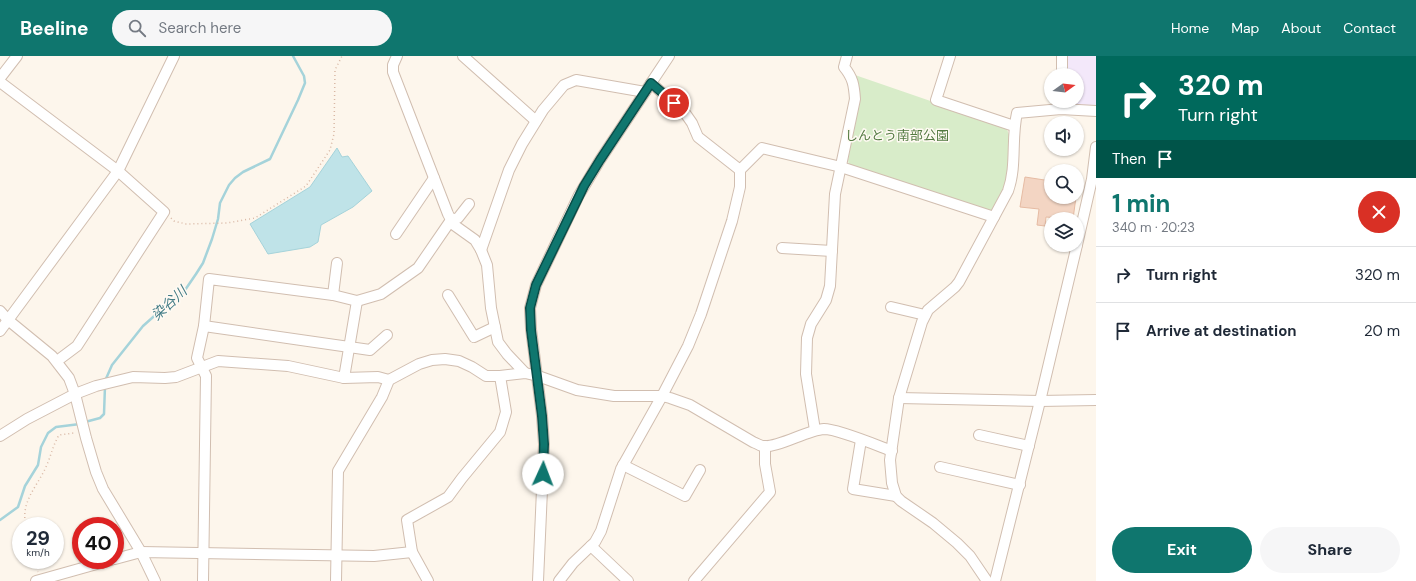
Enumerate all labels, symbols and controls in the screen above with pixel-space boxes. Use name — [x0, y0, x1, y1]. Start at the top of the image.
search box — [112, 10, 392, 46]
text: Beeline — [20, 16, 88, 41]
icon: search — [126, 17, 148, 39]
text: Search here — [158, 18, 241, 38]
text: Home — [1171, 19, 1209, 37]
text: Map — [1231, 19, 1259, 37]
text: About — [1281, 19, 1321, 37]
text: Contact — [1343, 19, 1396, 37]
text: 320 m — [1178, 67, 1264, 104]
north arrow — [1044, 68, 1084, 108]
map controls — [1044, 68, 1084, 252]
icon: right — [1112, 72, 1164, 124]
pin — [657, 86, 691, 120]
icon: arrive — [663, 92, 685, 114]
text: Turn right — [1178, 103, 1258, 127]
button: sound — [1044, 116, 1084, 156]
park label: しんとう南部公園 — [845, 127, 949, 144]
icon: arrive — [1154, 148, 1176, 170]
text: Then — [1112, 149, 1146, 169]
button: search — [1044, 164, 1084, 204]
text: 1 min — [1112, 188, 1170, 219]
button: close — [1358, 191, 1400, 233]
button: layers — [1044, 212, 1084, 252]
text: 340 m · 20:23 — [1112, 219, 1195, 236]
icon: right — [1112, 264, 1134, 286]
text: Turn right — [1146, 265, 1217, 285]
text: 320 m — [1355, 265, 1400, 285]
water label: 染谷川 — [148, 281, 192, 324]
icon: arrive — [1112, 320, 1134, 342]
text: Arrive at destination — [1146, 321, 1297, 341]
text: 20 m — [1364, 321, 1400, 341]
position arrow — [522, 453, 564, 495]
speed limit sign: 40 — [72, 517, 124, 569]
text: 29 — [26, 525, 50, 551]
button: Exit — [1112, 527, 1252, 573]
button: Share — [1260, 527, 1400, 573]
text: km/h — [26, 546, 50, 559]

